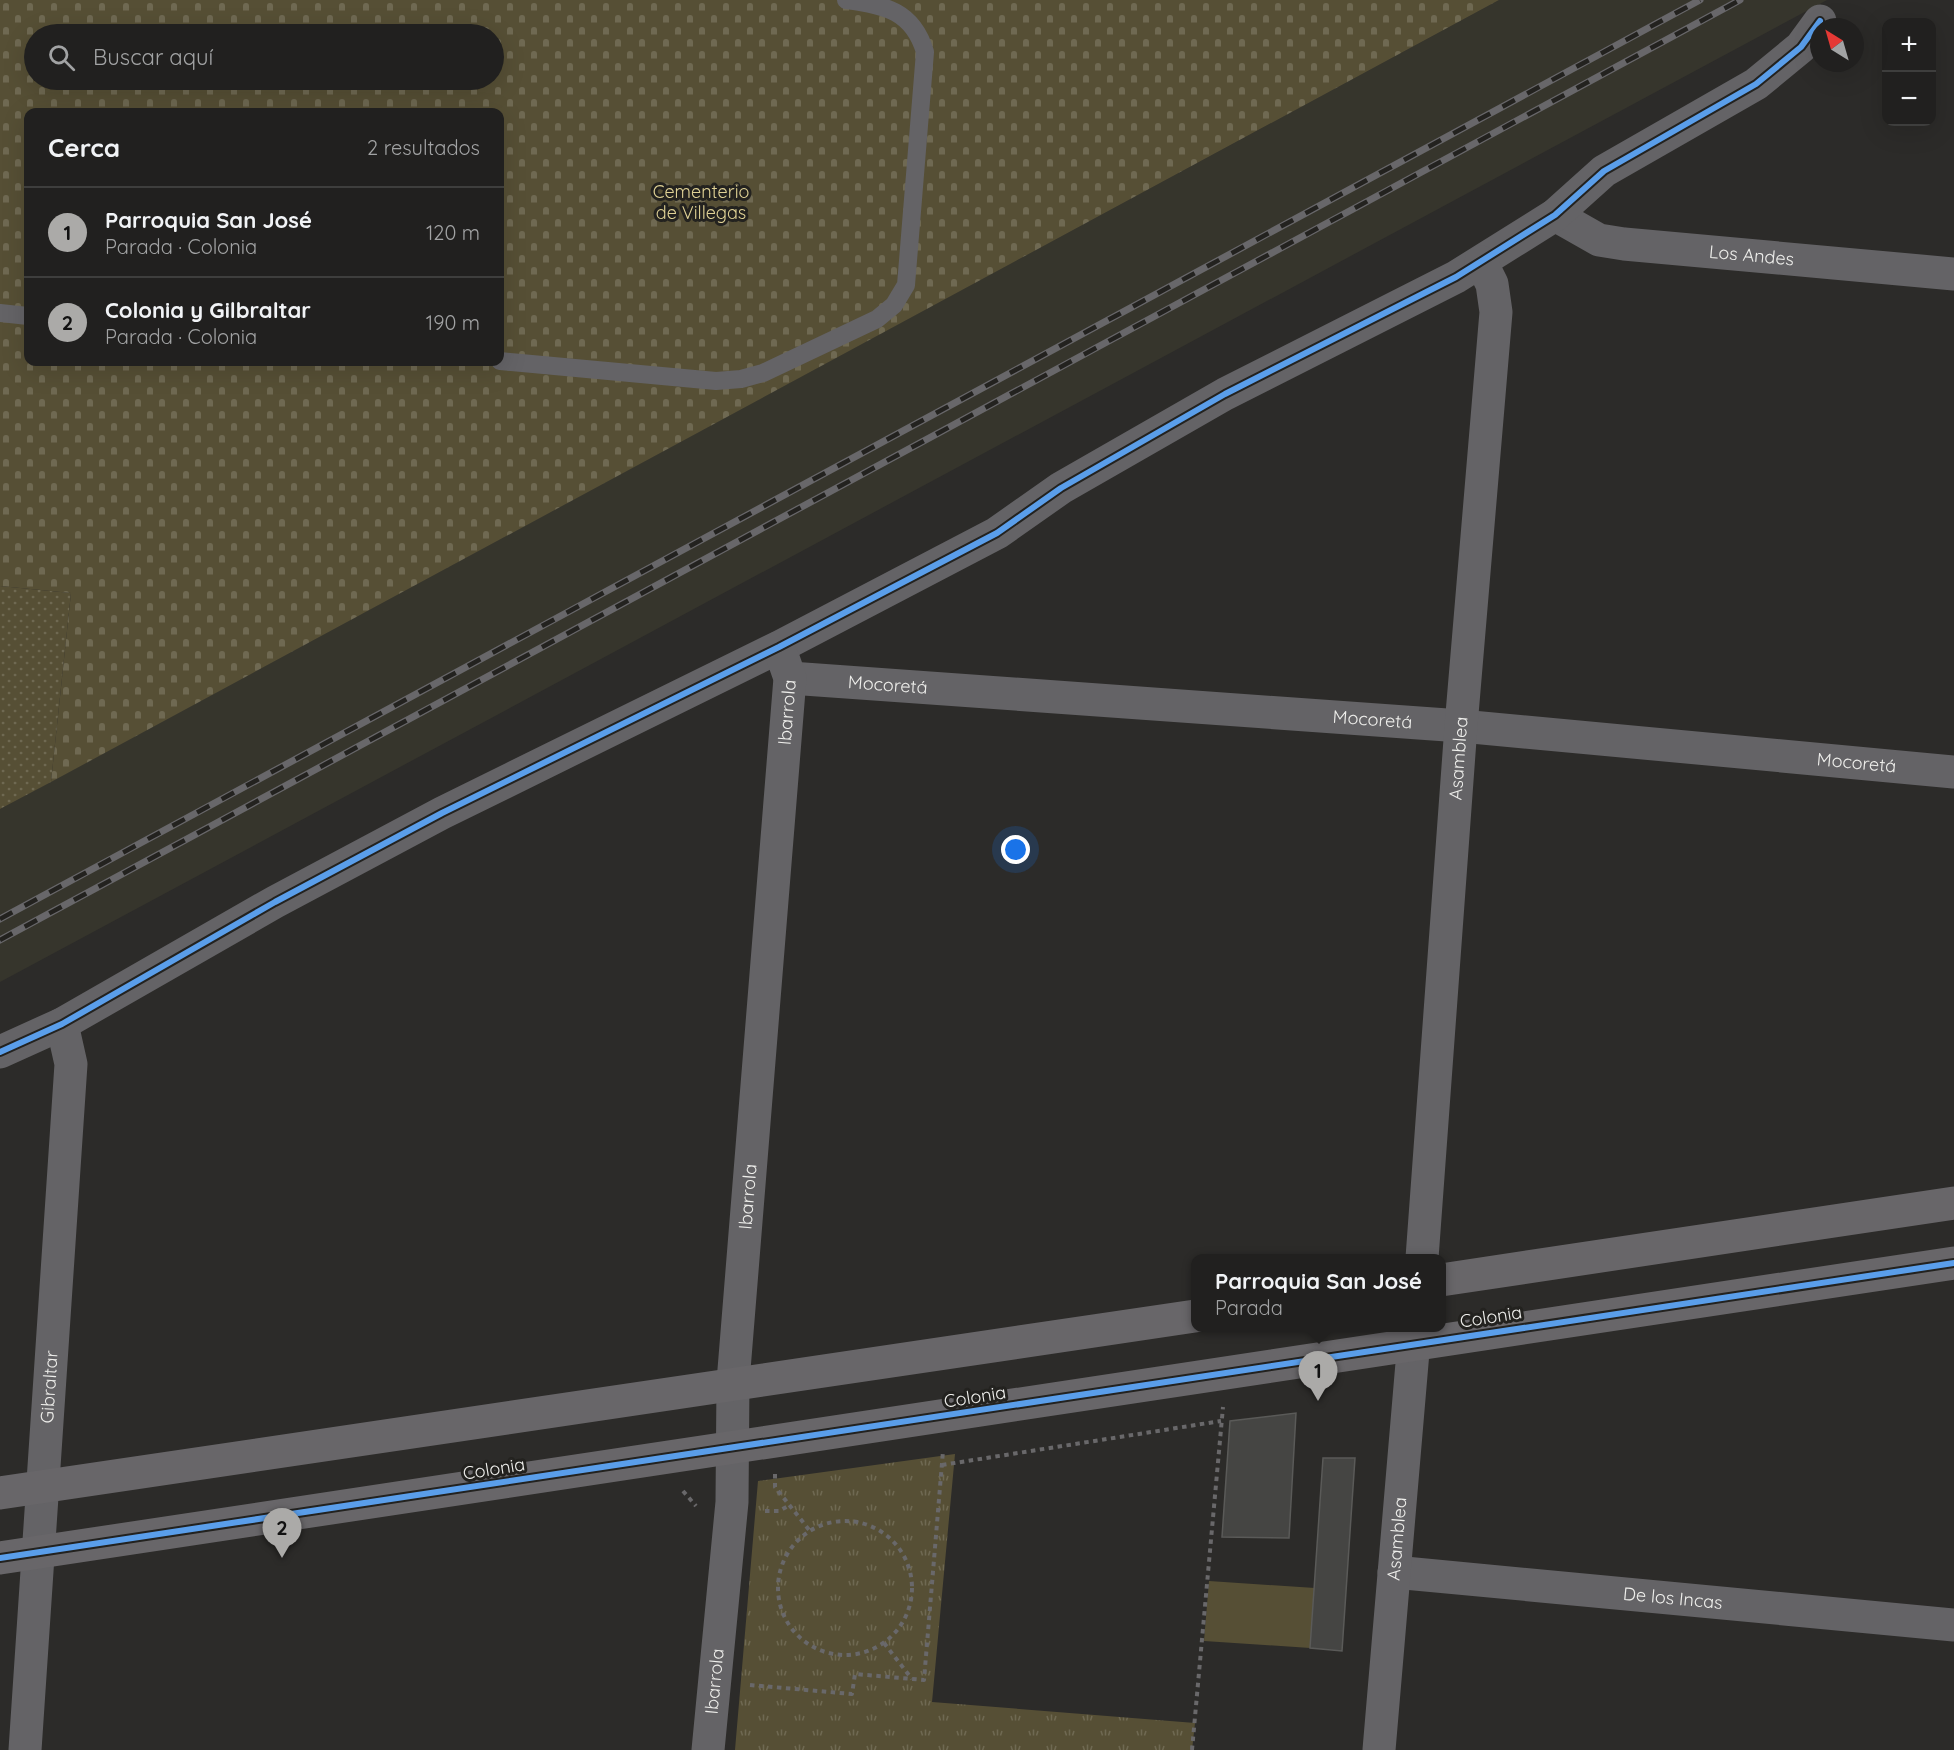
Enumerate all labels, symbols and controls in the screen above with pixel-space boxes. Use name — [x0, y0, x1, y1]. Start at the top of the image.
north arrow — [1810, 18, 1864, 72]
map controls — [1882, 18, 1936, 126]
button: + — [1882, 18, 1936, 72]
search box — [24, 24, 504, 90]
icon: search — [45, 41, 78, 74]
text: Buscar aquí — [93, 43, 213, 71]
button: − — [1882, 72, 1936, 126]
text: Cerca — [48, 131, 120, 164]
text: 2 resultados — [367, 135, 480, 160]
park label: Cementerio de Villegas — [653, 180, 749, 224]
text: Parroquia San José — [105, 206, 312, 234]
text: 1 — [64, 220, 71, 245]
text: 120 m — [426, 220, 480, 245]
text: Parada · Colonia — [105, 234, 257, 259]
street label: Los Andes — [1708, 240, 1795, 270]
text: Colonia y Gilbraltar — [105, 296, 311, 324]
text: 2 — [62, 310, 73, 335]
text: 190 m — [426, 310, 480, 335]
text: Parada · Colonia — [105, 324, 257, 349]
street label: Mocoretá — [847, 670, 928, 699]
street label: Ibarrola — [773, 679, 801, 746]
street label: Mocoretá — [1332, 705, 1413, 733]
street label: Asamblea — [1444, 716, 1473, 801]
street label: Mocoretá — [1816, 747, 1897, 778]
your location — [1001, 835, 1030, 864]
street label: Ibarrola — [733, 1163, 762, 1230]
popup — [1191, 1254, 1446, 1332]
text: Parroquia San José — [1215, 1267, 1422, 1295]
text: Parada — [1215, 1295, 1283, 1320]
street label: Colonia — [1458, 1300, 1524, 1333]
street label: Gibraltar — [35, 1350, 63, 1424]
pin: 1 — [1298, 1352, 1338, 1401]
street label: Colonia — [942, 1380, 1008, 1413]
street label: Colonia — [461, 1452, 527, 1485]
street label: Asamblea — [1382, 1496, 1412, 1581]
pin: 2 — [262, 1508, 302, 1558]
street label: De los Incas — [1622, 1582, 1724, 1614]
street label: Ibarrola — [700, 1647, 729, 1715]

